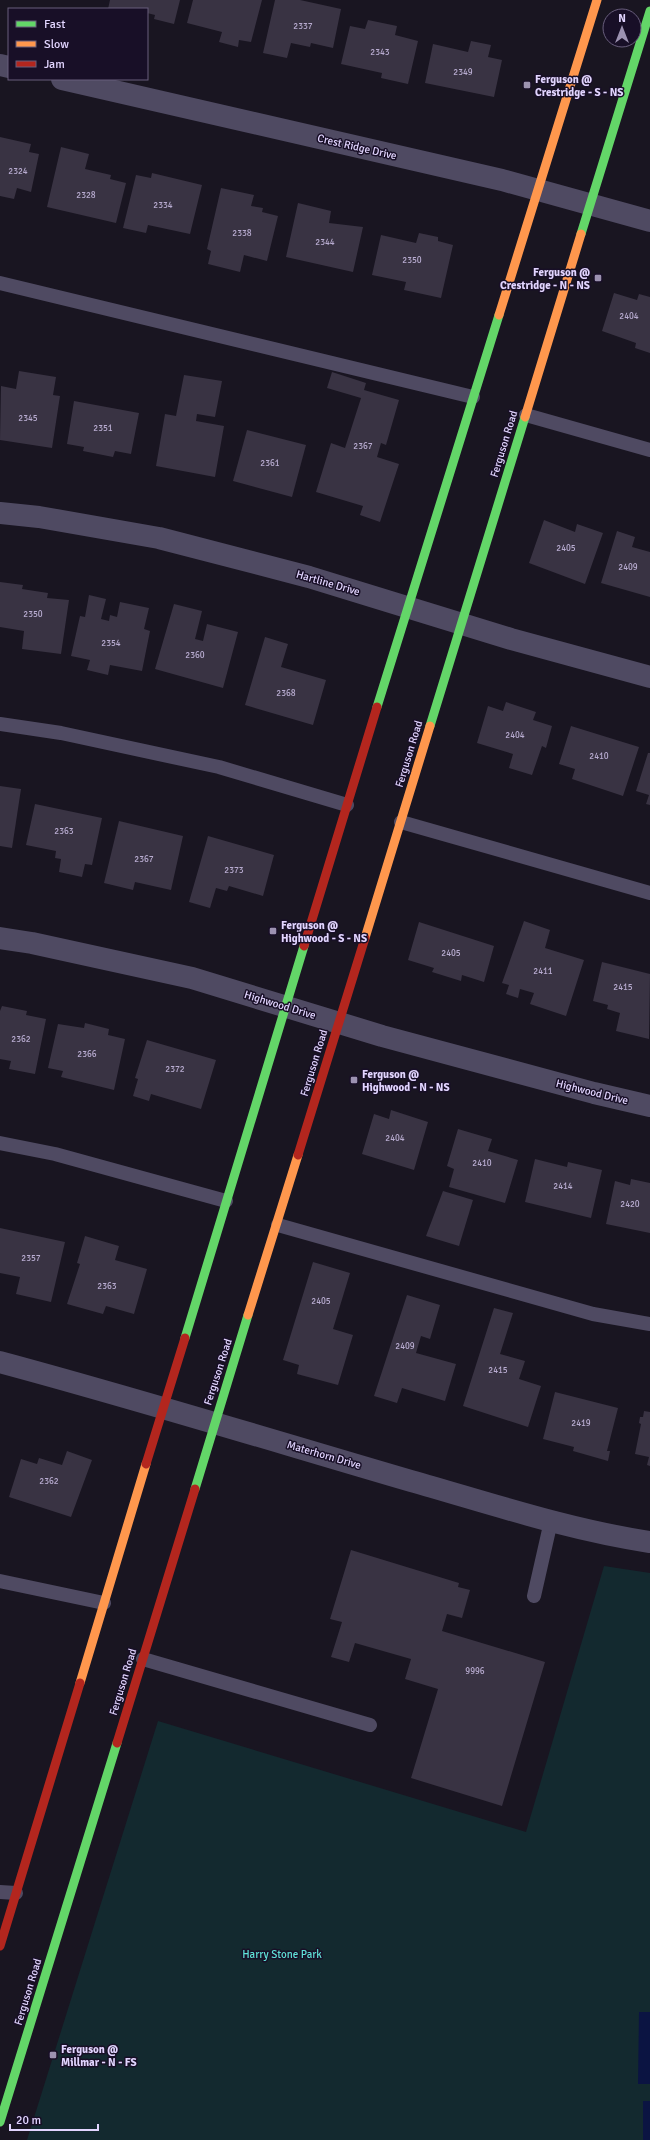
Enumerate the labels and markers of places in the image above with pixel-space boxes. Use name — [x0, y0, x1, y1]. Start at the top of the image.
place label: Ferguson @ Crestridge - S - NS — [535, 73, 623, 99]
marker: Ferguson @ Crestridge - S - NS — [522, 80, 532, 90]
place label: Ferguson @ Crestridge - N - NS — [500, 266, 590, 292]
marker: Ferguson @ Crestridge - N - NS — [593, 273, 603, 283]
place label: Ferguson @ Highwood - S - NS — [281, 919, 367, 945]
marker: Ferguson @ Highwood - S - NS — [268, 926, 278, 936]
place label: Ferguson @ Highwood - N - NS — [362, 1068, 450, 1094]
marker: Ferguson @ Highwood - N - NS — [349, 1075, 359, 1085]
place label: Ferguson @ Millmar - N - FS — [61, 2043, 137, 2069]
marker: Ferguson @ Millmar - N - FS — [48, 2050, 58, 2060]

